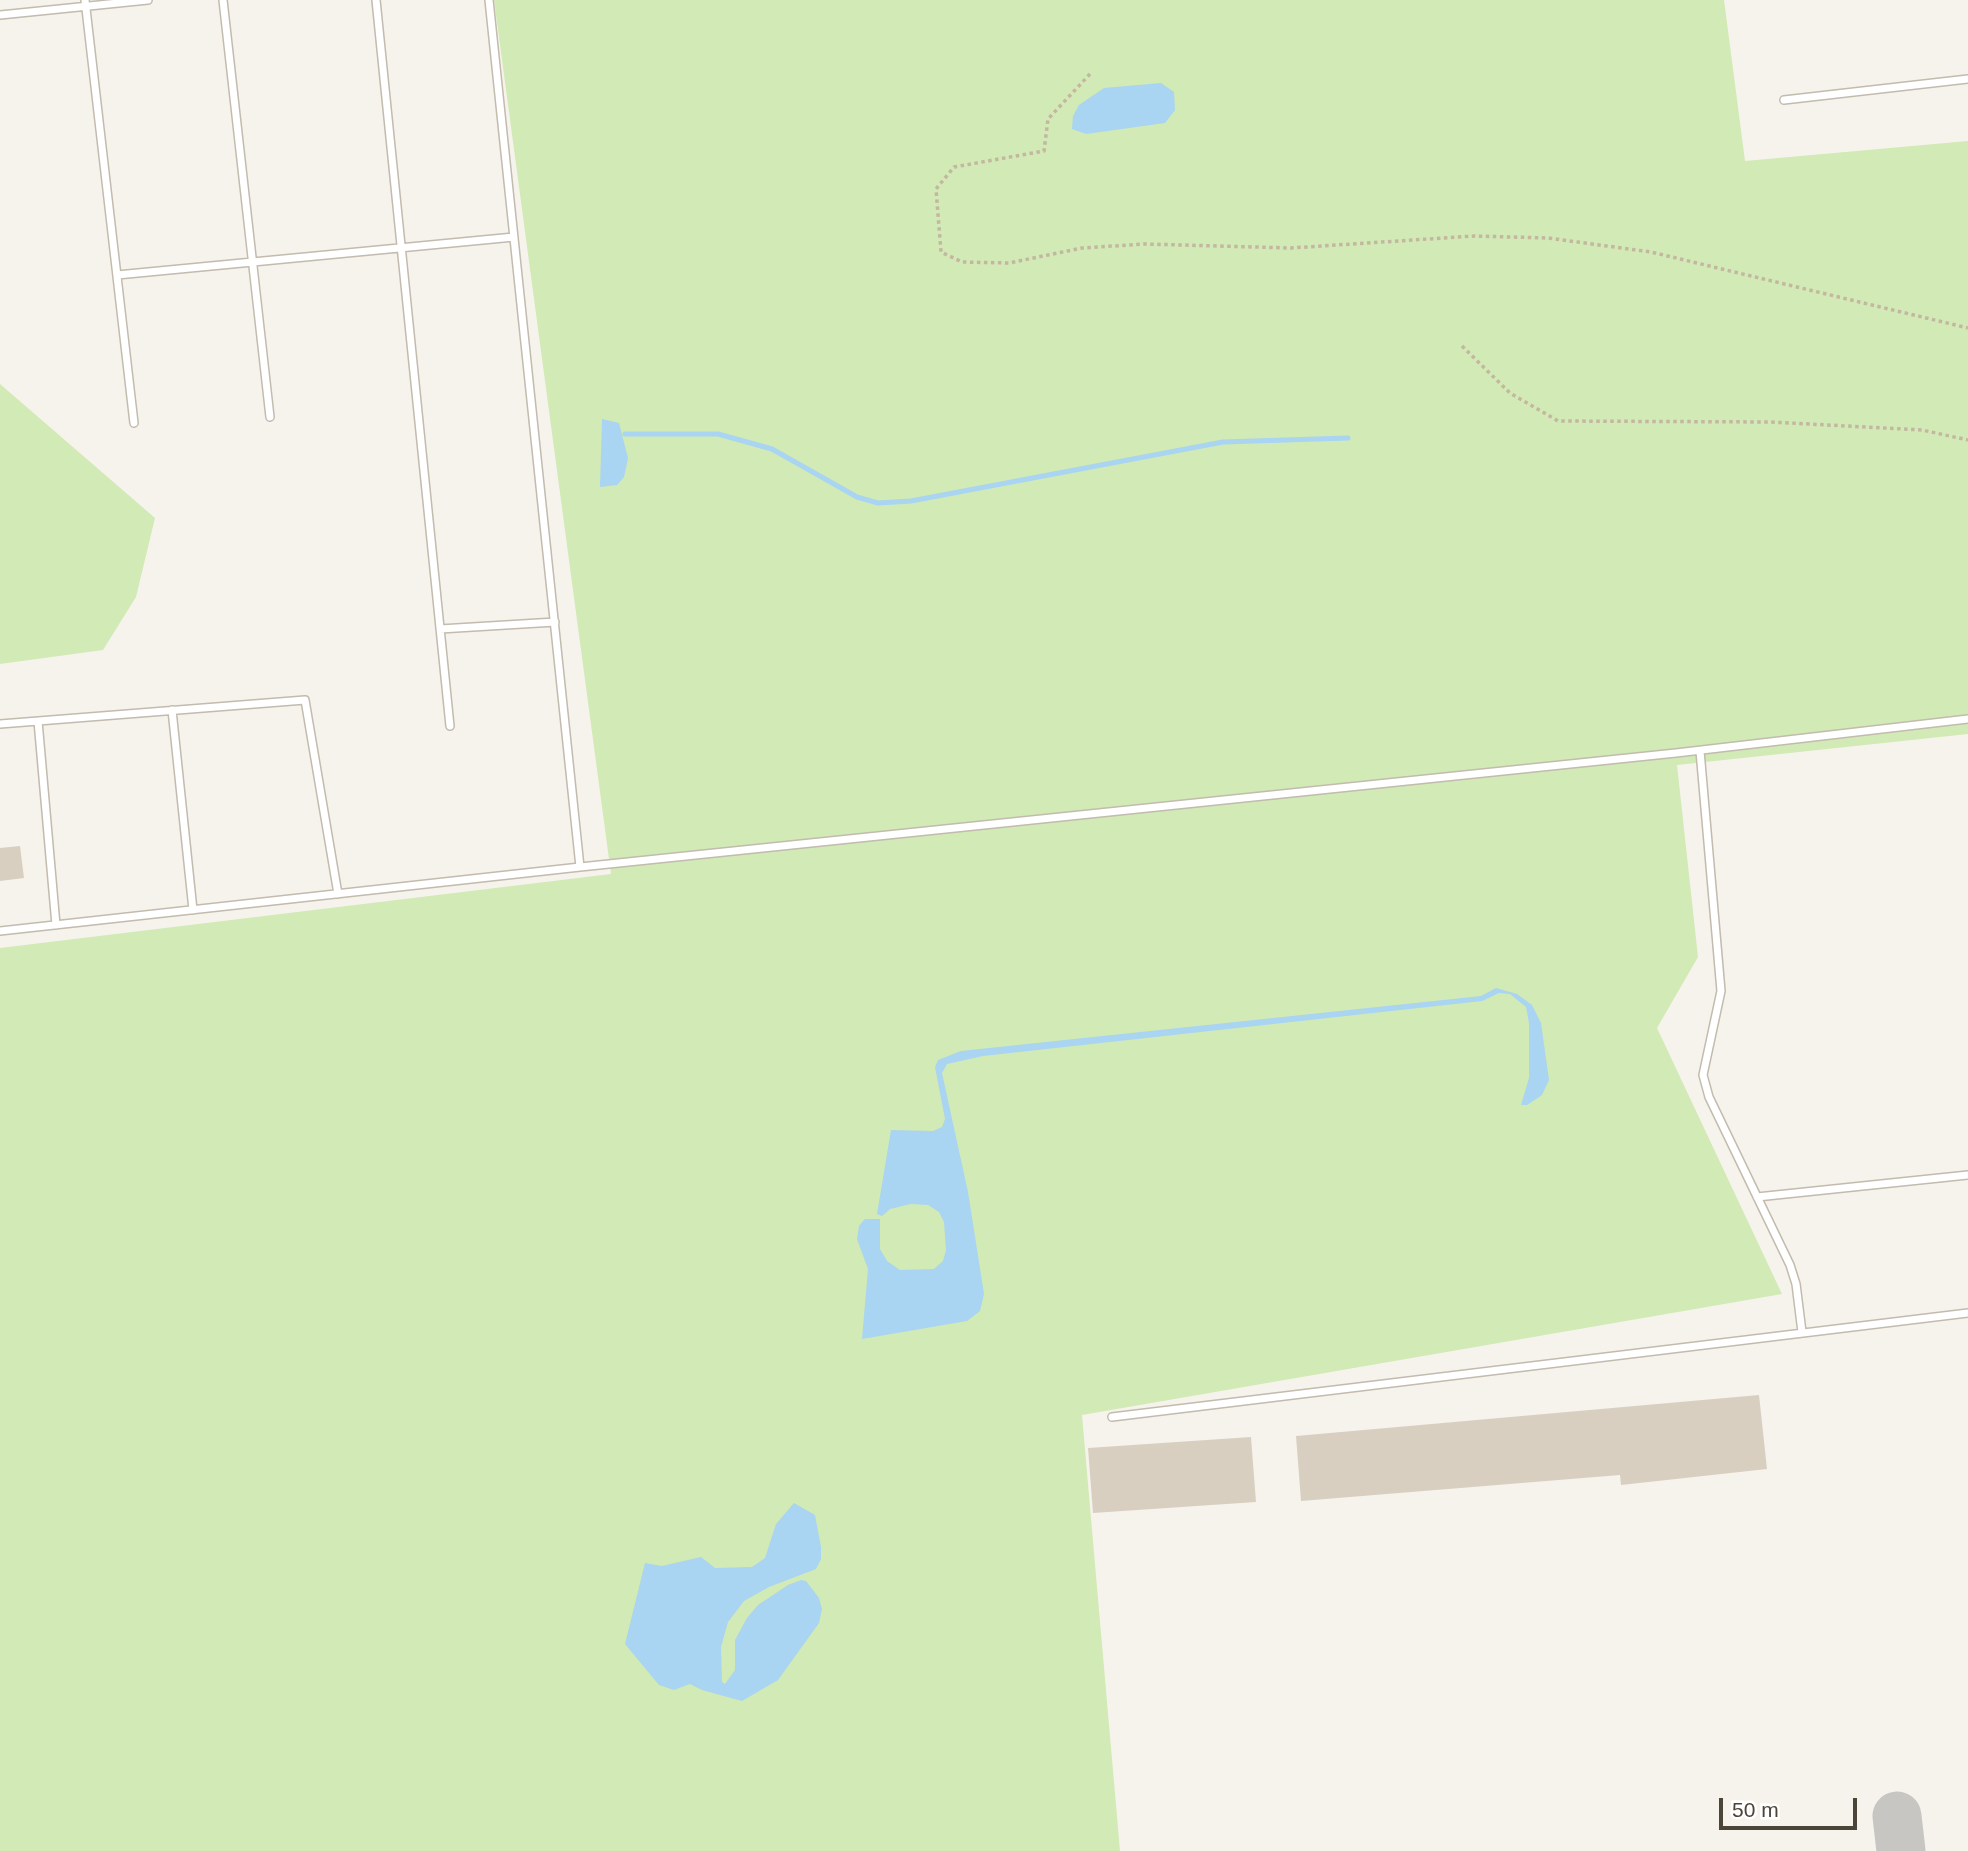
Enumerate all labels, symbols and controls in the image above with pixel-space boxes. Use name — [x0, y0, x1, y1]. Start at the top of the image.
scale bar — [1723, 1784, 1861, 1828]
text: 50 m — [1732, 1798, 1779, 1821]

